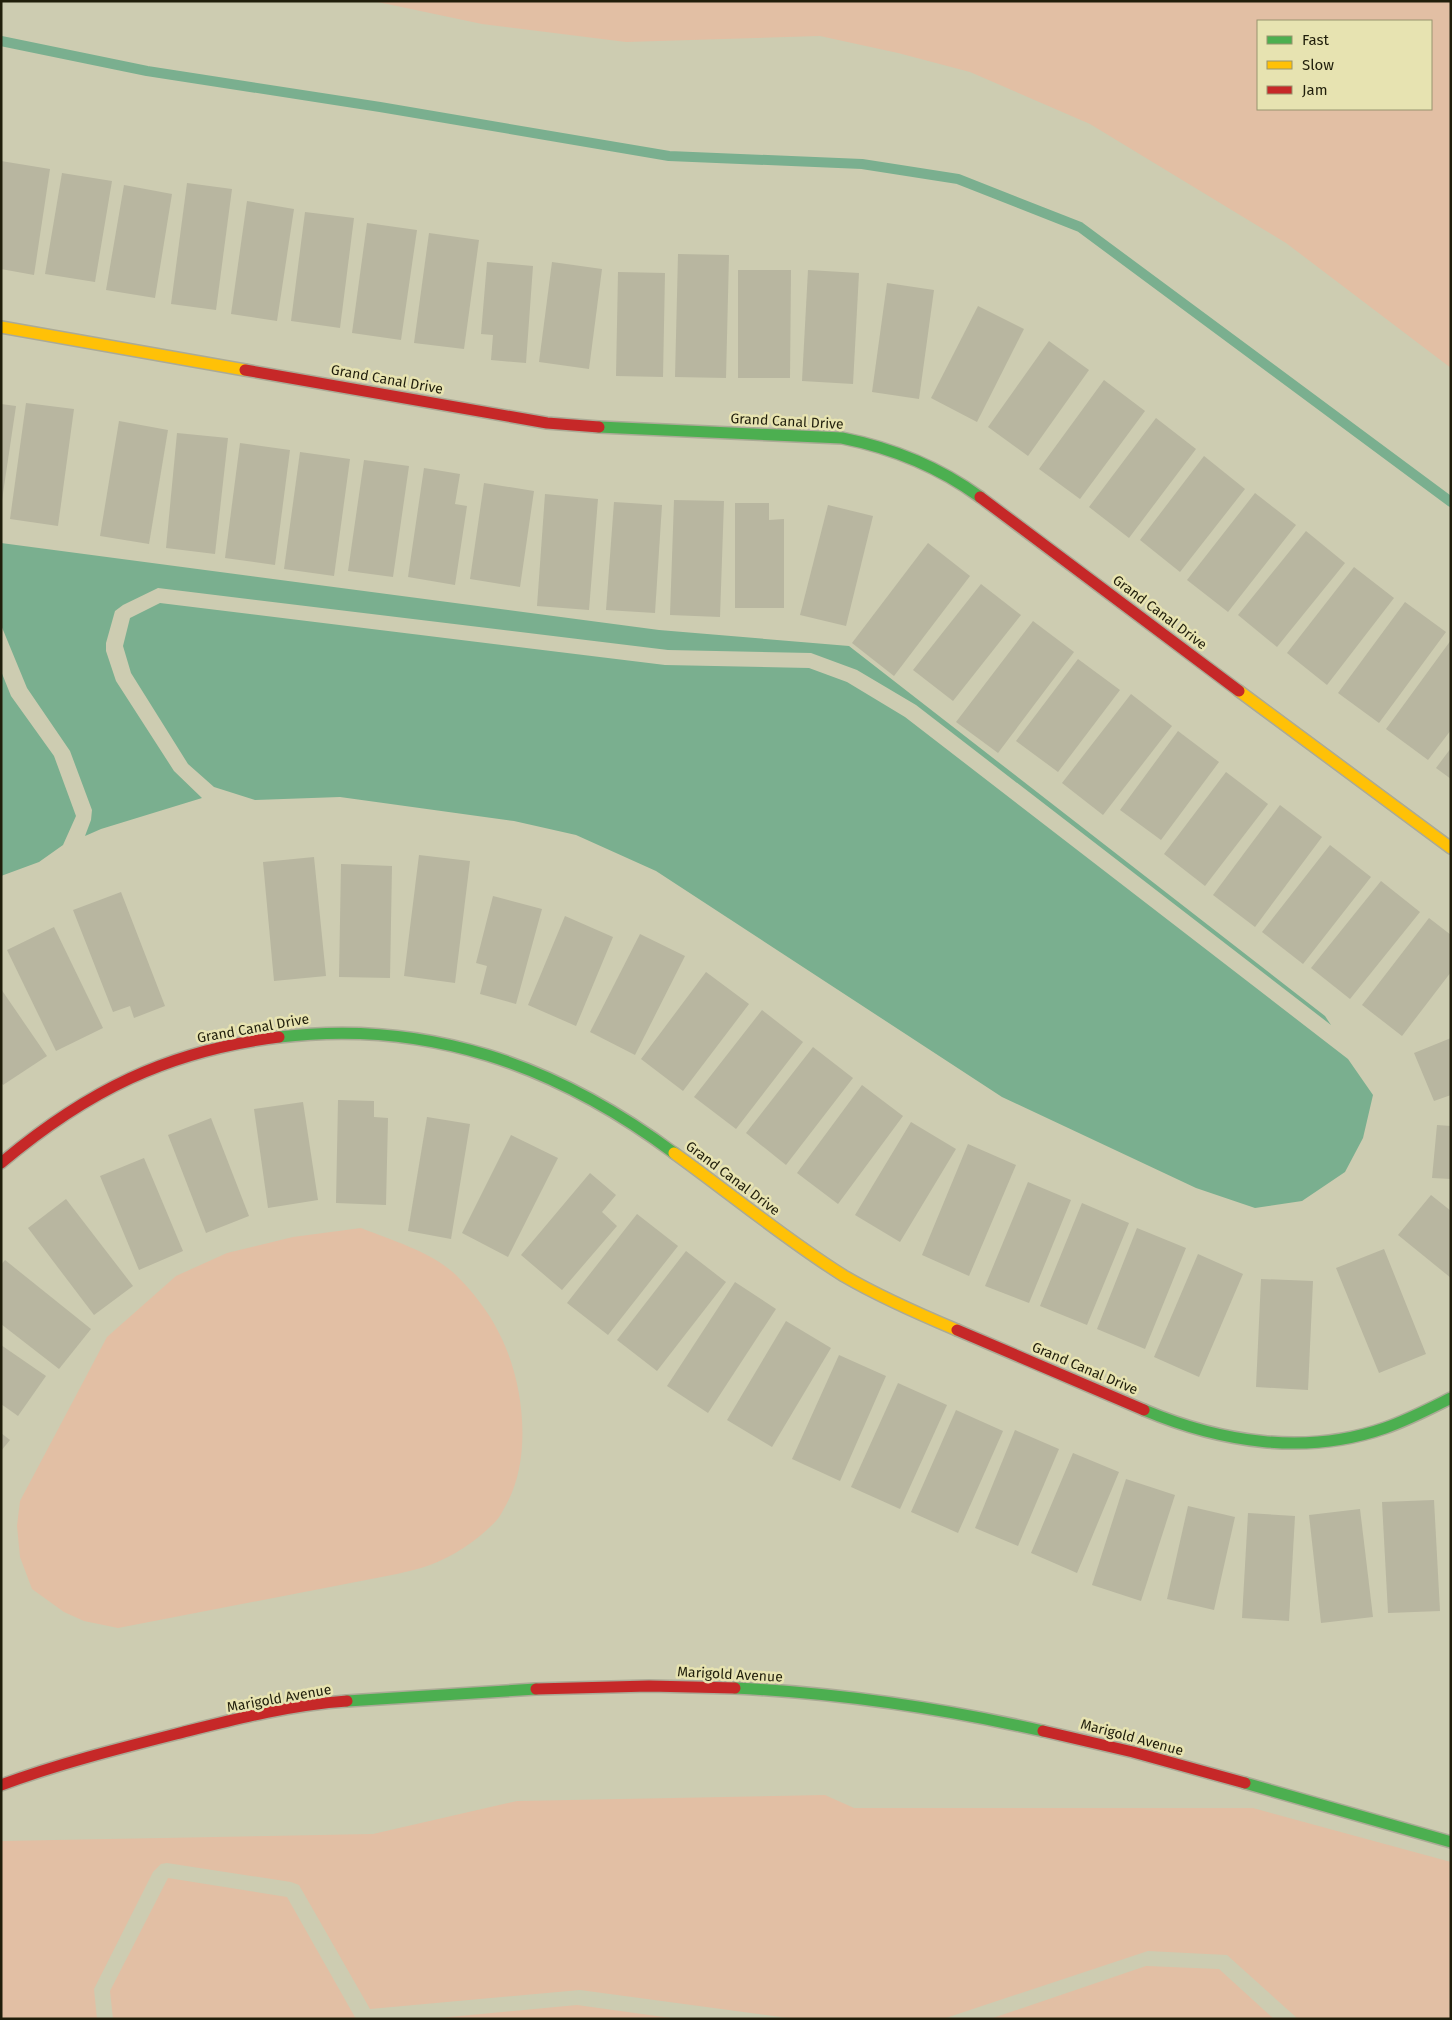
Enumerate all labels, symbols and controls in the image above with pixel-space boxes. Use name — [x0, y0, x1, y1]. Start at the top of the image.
legend — [1257, 20, 1432, 110]
text: Fast — [1302, 31, 1329, 49]
text: Slow — [1302, 56, 1334, 74]
text: Jam — [1302, 81, 1328, 99]
street label: Grand Canal Drive — [330, 361, 444, 398]
street label: Grand Canal Drive — [730, 410, 844, 433]
street label: Grand Canal Drive — [1109, 572, 1210, 653]
street label: Grand Canal Drive — [196, 1010, 310, 1047]
street label: Grand Canal Drive — [682, 1138, 783, 1219]
street label: Grand Canal Drive — [1029, 1339, 1140, 1398]
street label: Marigold Avenue — [677, 1663, 783, 1686]
street label: Marigold Avenue — [226, 1681, 333, 1716]
street label: Marigold Avenue — [1079, 1716, 1185, 1759]

